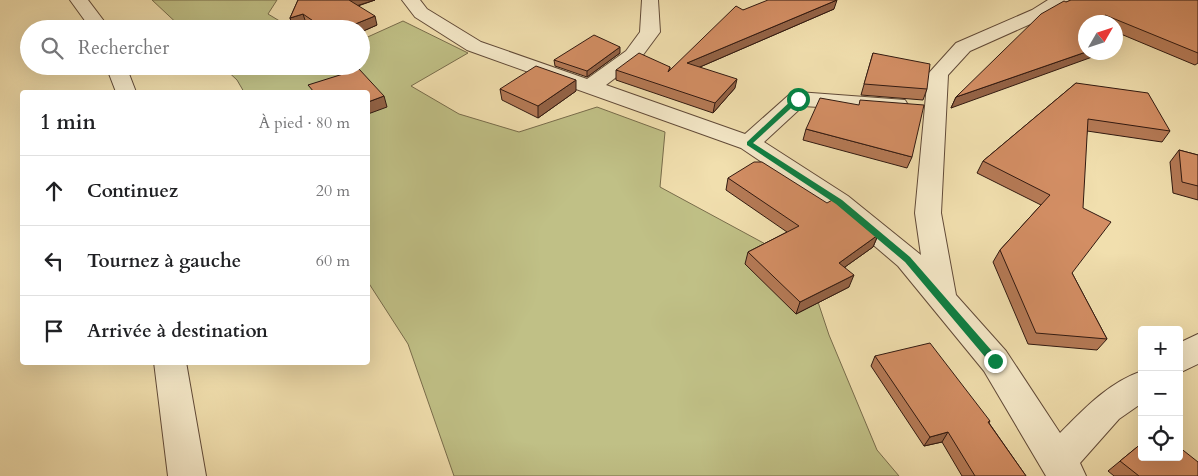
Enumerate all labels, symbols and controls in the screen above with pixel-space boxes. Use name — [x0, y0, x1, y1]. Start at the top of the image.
north arrow — [1078, 15, 1123, 60]
search box — [20, 20, 370, 75]
icon: search — [38, 34, 66, 62]
text: Rechercher — [78, 35, 169, 61]
route start — [787, 88, 810, 111]
text: 1 min — [40, 108, 96, 137]
text: À pied · 80 m — [259, 112, 350, 134]
icon: ahead — [40, 177, 68, 205]
text: Continuez — [87, 178, 178, 204]
text: 20 m — [316, 180, 350, 202]
icon: left — [40, 247, 68, 275]
text: Tournez à gauche — [87, 248, 241, 274]
text: 60 m — [316, 250, 350, 272]
icon: arrive — [40, 317, 68, 345]
text: Arrivée à destination — [87, 318, 268, 344]
map controls — [1138, 326, 1183, 461]
button: + — [1138, 326, 1183, 371]
route end — [984, 350, 1007, 373]
button: − — [1138, 371, 1183, 416]
button: locate — [1138, 416, 1183, 461]

